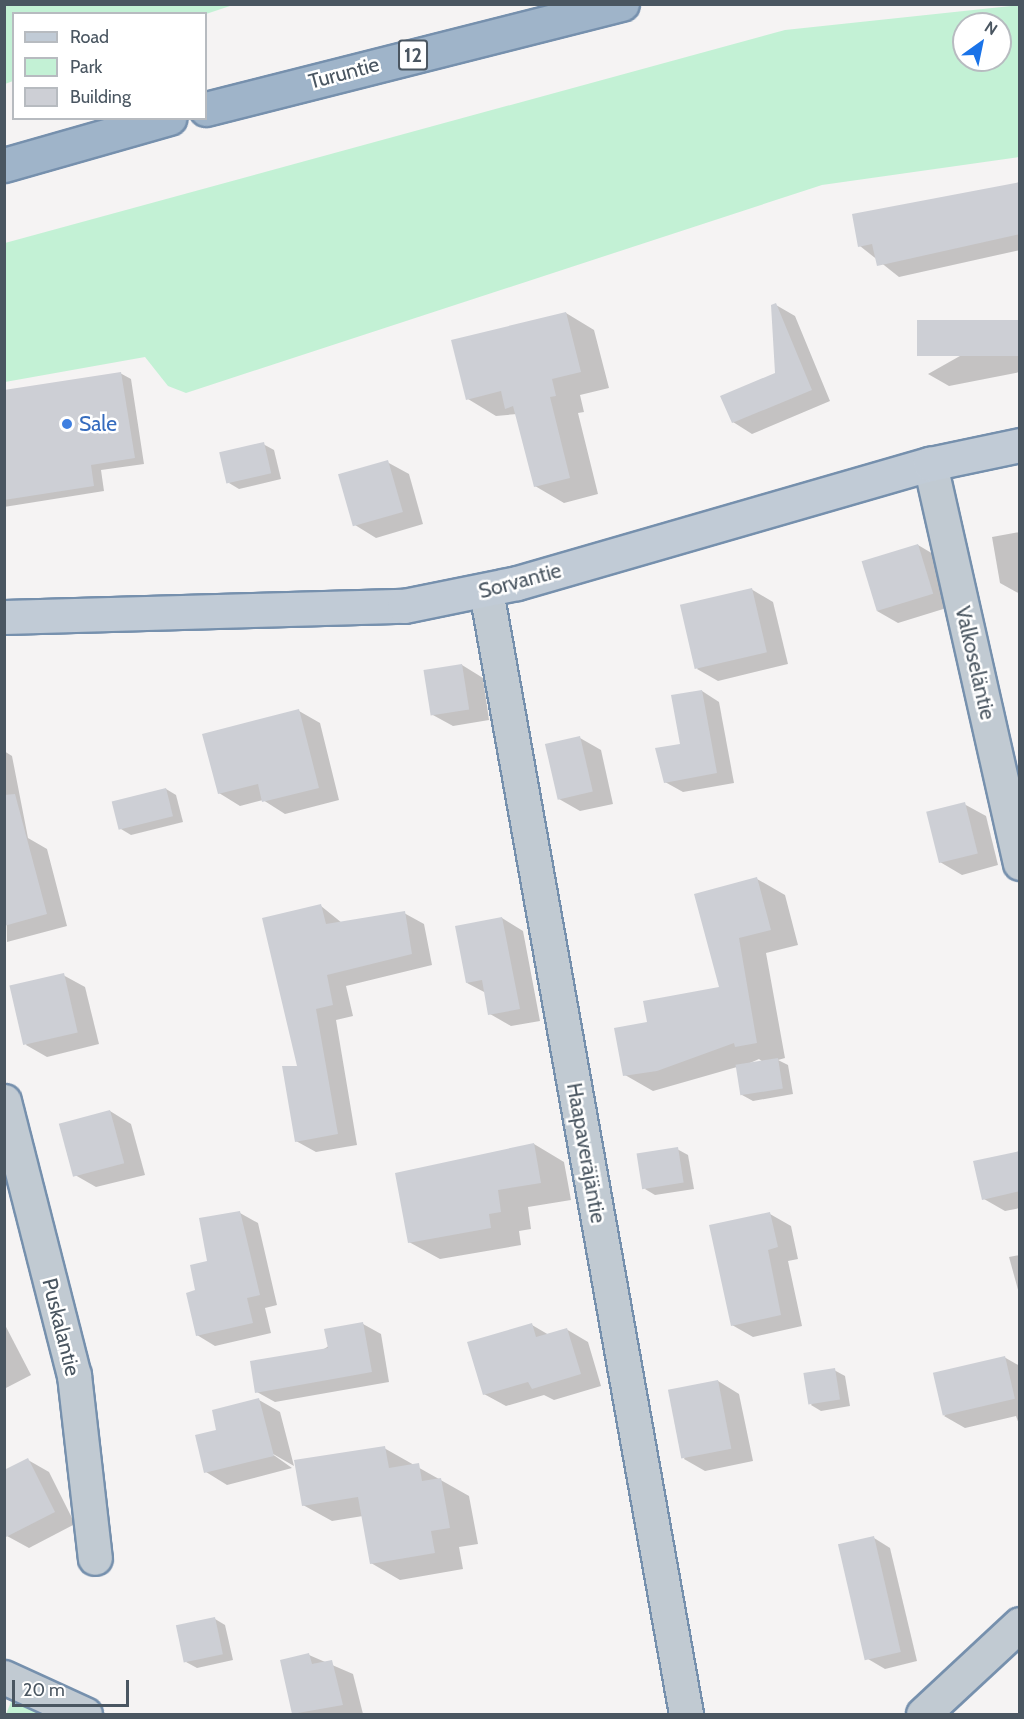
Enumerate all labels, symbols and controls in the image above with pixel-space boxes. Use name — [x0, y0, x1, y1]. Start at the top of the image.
legend — [12, 12, 207, 120]
north arrow — [952, 12, 1012, 72]
text: N — [981, 17, 1001, 39]
text: Road — [70, 26, 109, 48]
road number: 12 — [398, 38, 428, 72]
street label: Turuntie — [306, 52, 382, 94]
text: Park — [70, 56, 102, 78]
text: Building — [70, 86, 131, 108]
place label: Sale — [79, 411, 117, 437]
marker: Sale — [60, 417, 74, 431]
street label: Sorvantie — [476, 558, 564, 604]
street label: Valkoseläntie — [950, 604, 1000, 722]
street label: Haapaveräjäntie — [561, 1081, 611, 1225]
street label: Puskalantie — [37, 1276, 85, 1378]
scale bar — [15, 1668, 132, 1706]
text: 20 m — [23, 1679, 65, 1701]

